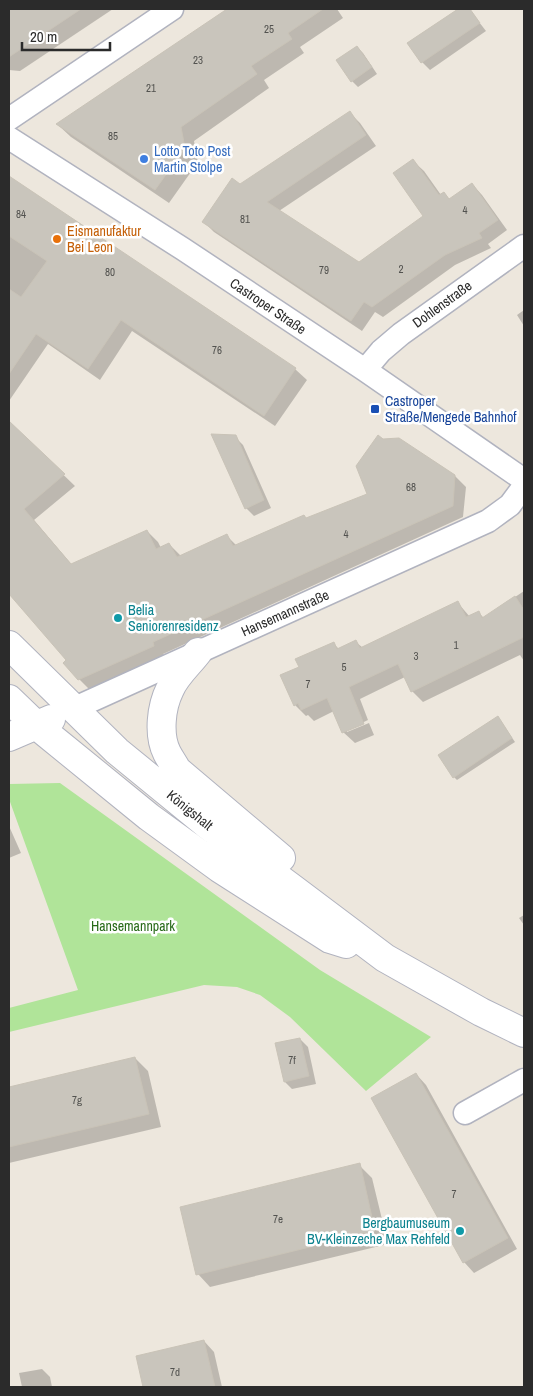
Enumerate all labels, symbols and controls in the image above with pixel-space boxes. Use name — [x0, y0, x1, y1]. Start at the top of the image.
scale bar — [22, 20, 110, 52]
house number: 25 — [264, 22, 274, 36]
text: 20 m — [30, 26, 57, 47]
house number: 23 — [193, 53, 203, 67]
house number: 21 — [146, 81, 156, 95]
house number: 85 — [108, 129, 118, 143]
place label: Lotto Toto Post Martin Stolpe — [154, 142, 230, 176]
marker: Lotto Toto Post Martin Stolpe — [138, 153, 150, 165]
house number: 4 — [462, 203, 468, 217]
house number: 84 — [16, 207, 26, 221]
house number: 81 — [240, 212, 250, 226]
place label: Eismanufaktur Bei Leon — [67, 222, 141, 256]
marker: Eismanufaktur Bei Leon — [51, 233, 63, 245]
house number: 2 — [398, 262, 404, 276]
house number: 79 — [319, 263, 329, 277]
house number: 80 — [105, 265, 115, 279]
street label: Castroper Straße — [226, 274, 310, 338]
street label: Dohlenstraße — [409, 276, 475, 332]
house number: 76 — [212, 343, 222, 357]
place label: Castroper Straße/Mengede Bahnhof — [385, 392, 517, 426]
marker: Castroper Straße/Mengede Bahnhof — [369, 403, 381, 415]
house number: 68 — [406, 480, 416, 494]
house number: 4 — [343, 527, 349, 541]
street label: Hansemannstraße — [238, 586, 332, 640]
place label: Belia Seniorenresidenz — [128, 601, 219, 635]
marker: Belia Seniorenresidenz — [112, 612, 124, 624]
house number: 1 — [453, 638, 459, 652]
house number: 3 — [413, 649, 419, 663]
house number: 5 — [341, 660, 347, 674]
house number: 7 — [305, 677, 311, 691]
street label: Königshalt — [163, 786, 217, 834]
park label: Hansemannpark — [91, 917, 175, 935]
house number: 7f — [288, 1053, 296, 1067]
house number: 7g — [72, 1093, 82, 1107]
house number: 7 — [451, 1187, 457, 1201]
house number: 7e — [273, 1212, 283, 1226]
place label: Bergbaumuseum BV-Kleinzeche Max Rehfeld — [307, 1214, 450, 1248]
marker: Bergbaumuseum BV-Kleinzeche Max Rehfeld — [454, 1225, 466, 1237]
house number: 7d — [170, 1365, 180, 1379]

